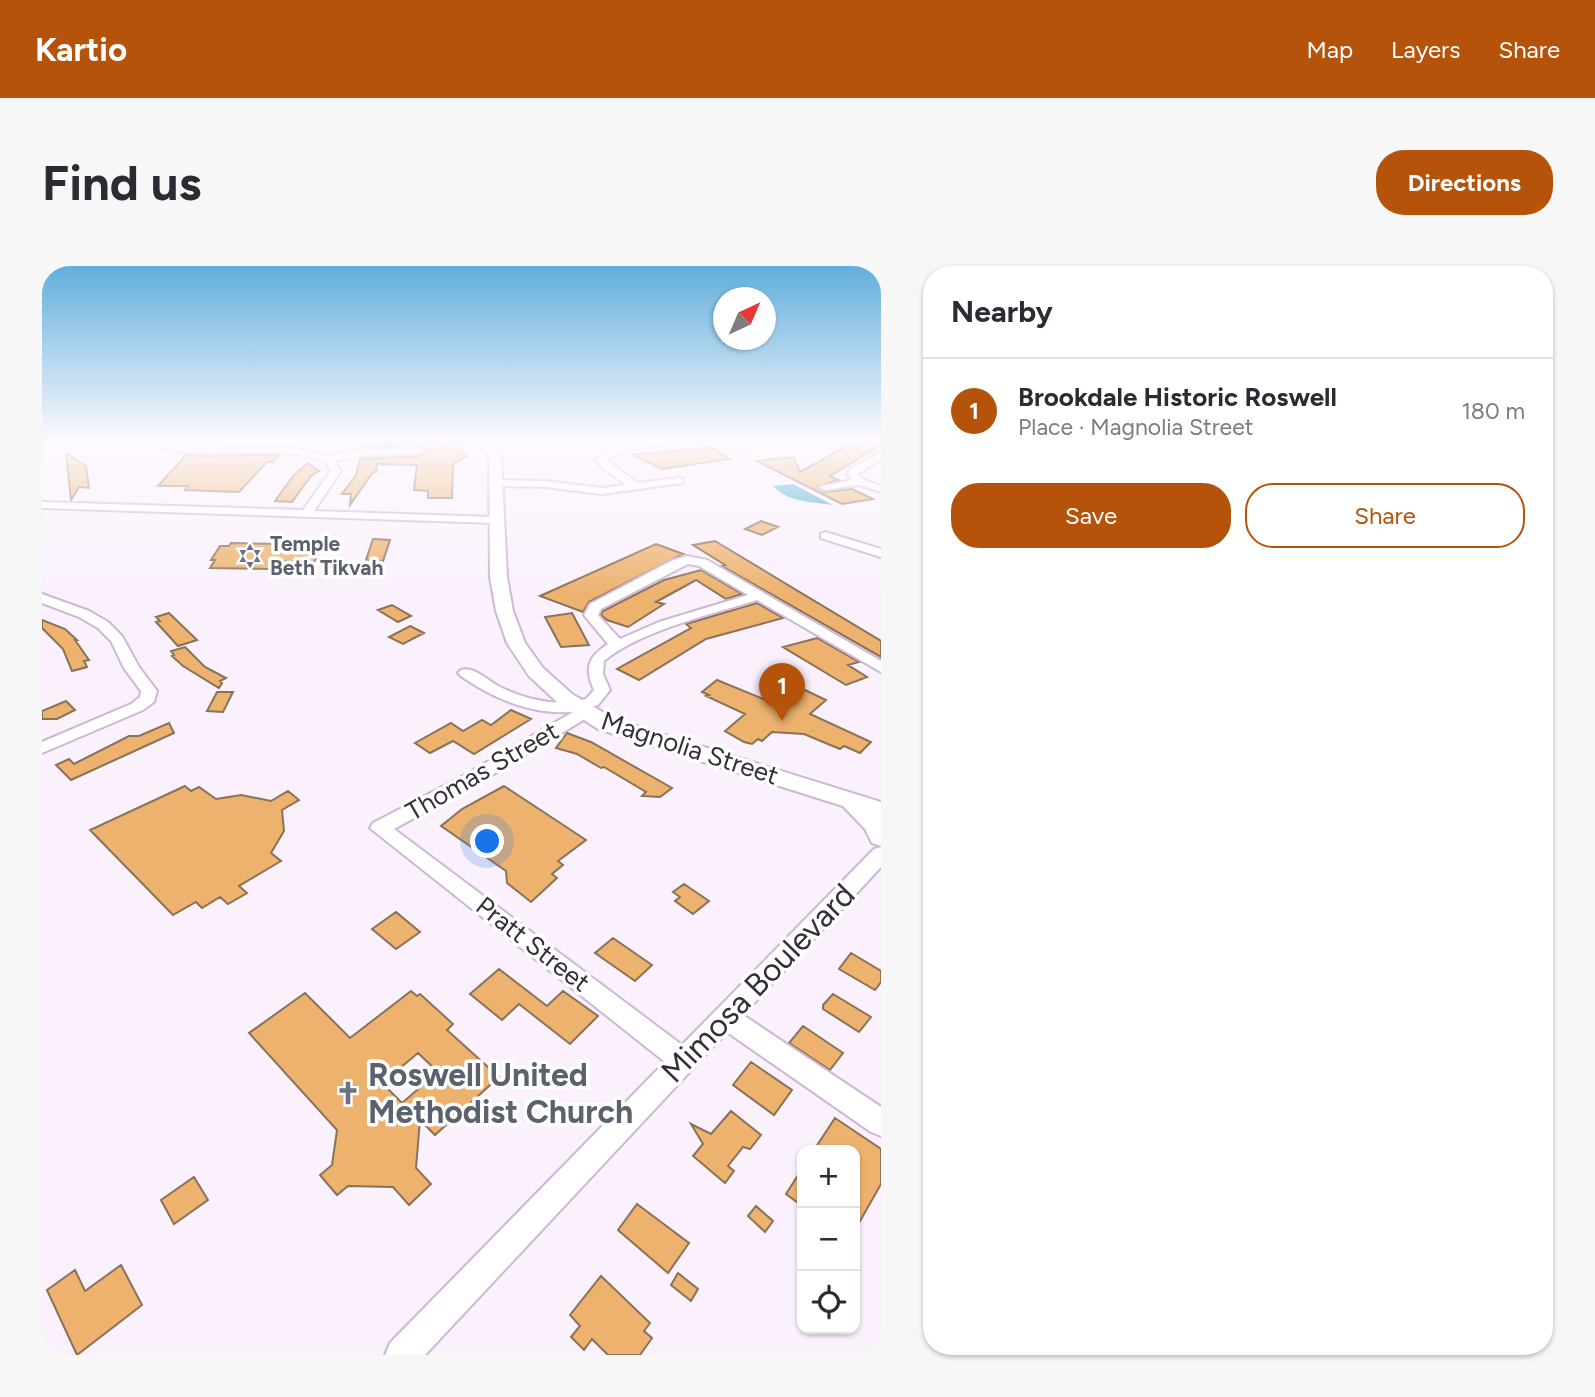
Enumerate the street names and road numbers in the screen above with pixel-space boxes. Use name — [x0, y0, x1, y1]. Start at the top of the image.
street label: Magnolia Street — [597, 704, 783, 792]
street label: Thomas Street — [400, 714, 564, 828]
street label: Mimosa Boulevard — [653, 876, 863, 1090]
street label: Pratt Street — [470, 890, 597, 999]

